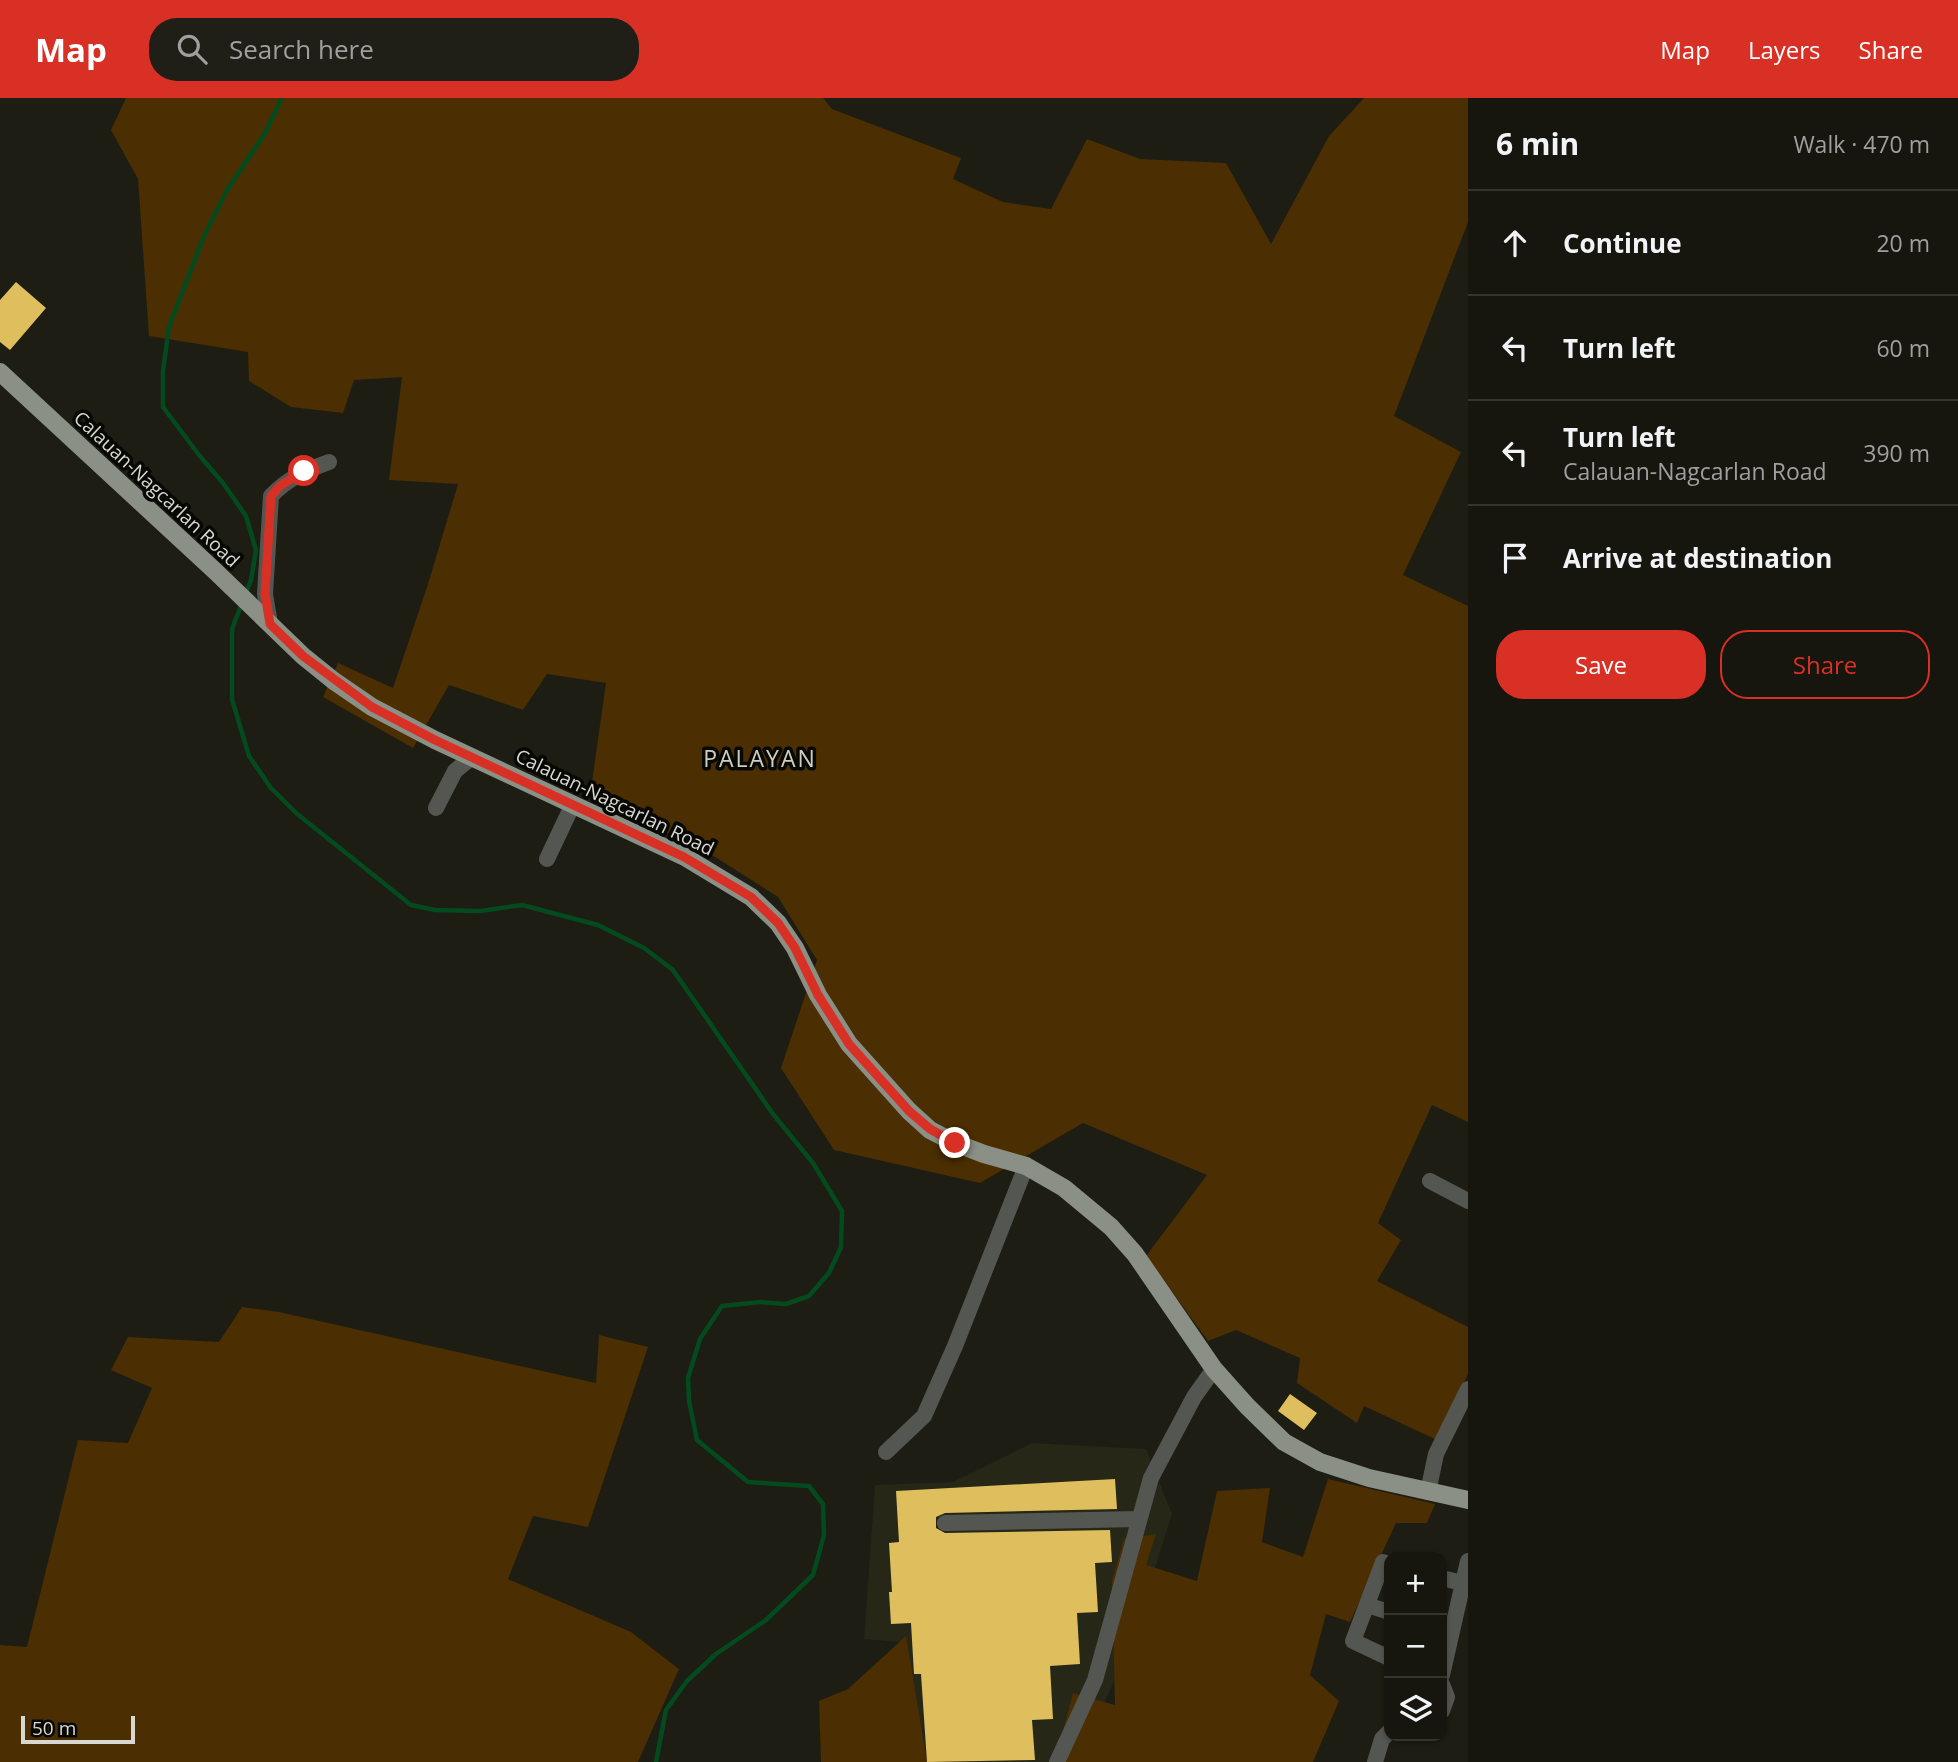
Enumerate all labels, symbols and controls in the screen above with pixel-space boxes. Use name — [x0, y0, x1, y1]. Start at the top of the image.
search box — [149, 18, 639, 81]
text: Map — [35, 27, 107, 72]
icon: search — [173, 30, 211, 68]
text: Search here — [229, 31, 374, 67]
text: Map — [1660, 33, 1710, 66]
text: Layers — [1748, 33, 1821, 66]
text: Share — [1859, 33, 1923, 66]
text: 6 min — [1496, 123, 1579, 164]
text: Walk · 470 m — [1793, 128, 1930, 160]
icon: ahead — [1496, 224, 1534, 262]
text: Continue — [1563, 225, 1682, 261]
text: 20 m — [1876, 227, 1930, 259]
icon: left — [1496, 329, 1534, 367]
text: Turn left — [1563, 330, 1675, 366]
text: 60 m — [1876, 332, 1930, 364]
street label: Calauan-Nagcarlan Road — [69, 405, 245, 573]
text: Turn left — [1563, 419, 1675, 455]
icon: left — [1496, 434, 1534, 472]
text: 390 m — [1863, 437, 1930, 469]
route start — [288, 455, 319, 486]
text: Calauan-Nagcarlan Road — [1563, 455, 1827, 487]
icon: arrive — [1496, 539, 1534, 577]
text: Arrive at destination — [1563, 540, 1832, 576]
button: Save — [1496, 630, 1706, 699]
button: Share — [1720, 630, 1930, 699]
district label: PALAYAN — [703, 742, 817, 774]
street label: Calauan-Nagcarlan Road — [511, 743, 719, 861]
route end — [939, 1127, 970, 1158]
map controls — [1384, 1552, 1447, 1741]
button: + — [1384, 1552, 1447, 1615]
button: − — [1384, 1615, 1447, 1678]
button: layers — [1384, 1678, 1447, 1741]
scale bar — [21, 1713, 135, 1745]
text: 50 m — [32, 1715, 76, 1741]

